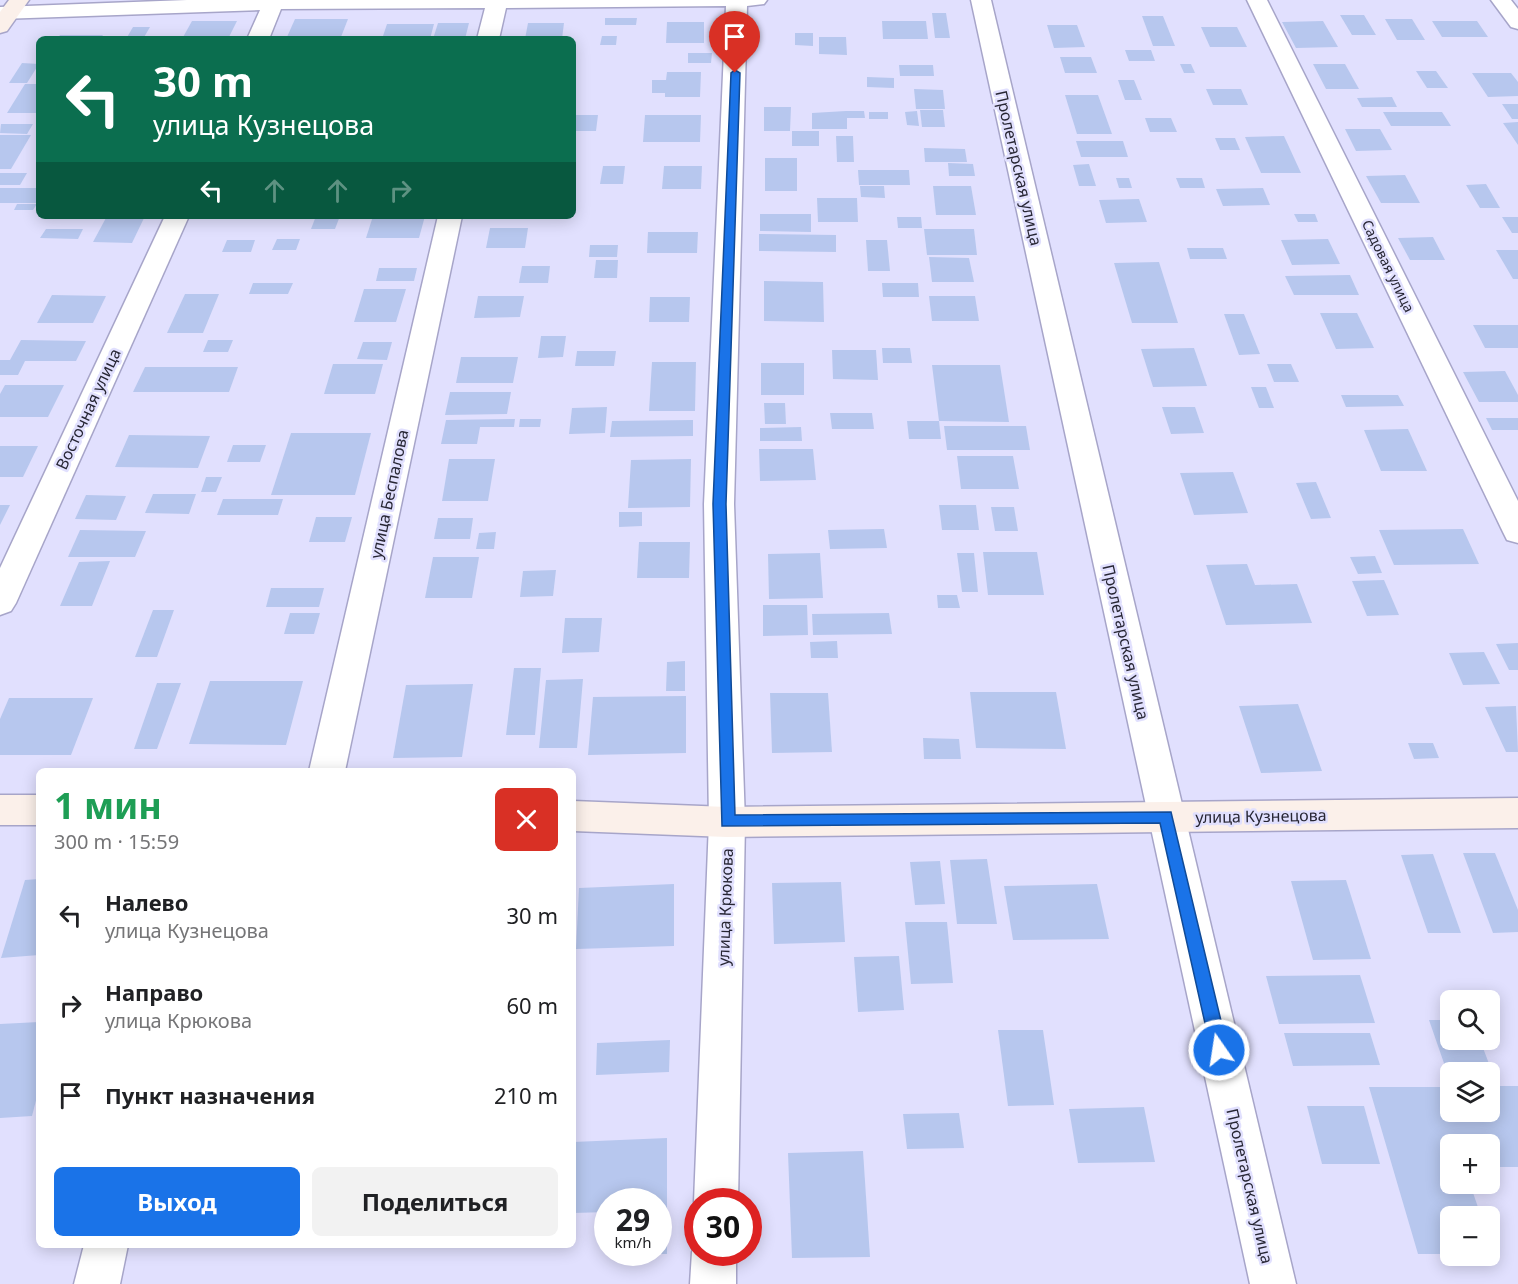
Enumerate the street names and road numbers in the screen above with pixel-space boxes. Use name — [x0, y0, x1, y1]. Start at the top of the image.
street label: Пролетарская улица — [990, 88, 1048, 248]
street label: Садовая улица — [1358, 216, 1419, 315]
street label: Восточная улица — [50, 345, 126, 473]
street label: улица Беспалова — [365, 427, 413, 561]
street label: Пролетарская улица — [1097, 562, 1155, 722]
street label: улица Кузнецова — [1195, 804, 1327, 828]
street label: улица Крюкова — [712, 848, 738, 966]
street label: Пролетарская улица — [1221, 1106, 1279, 1266]

